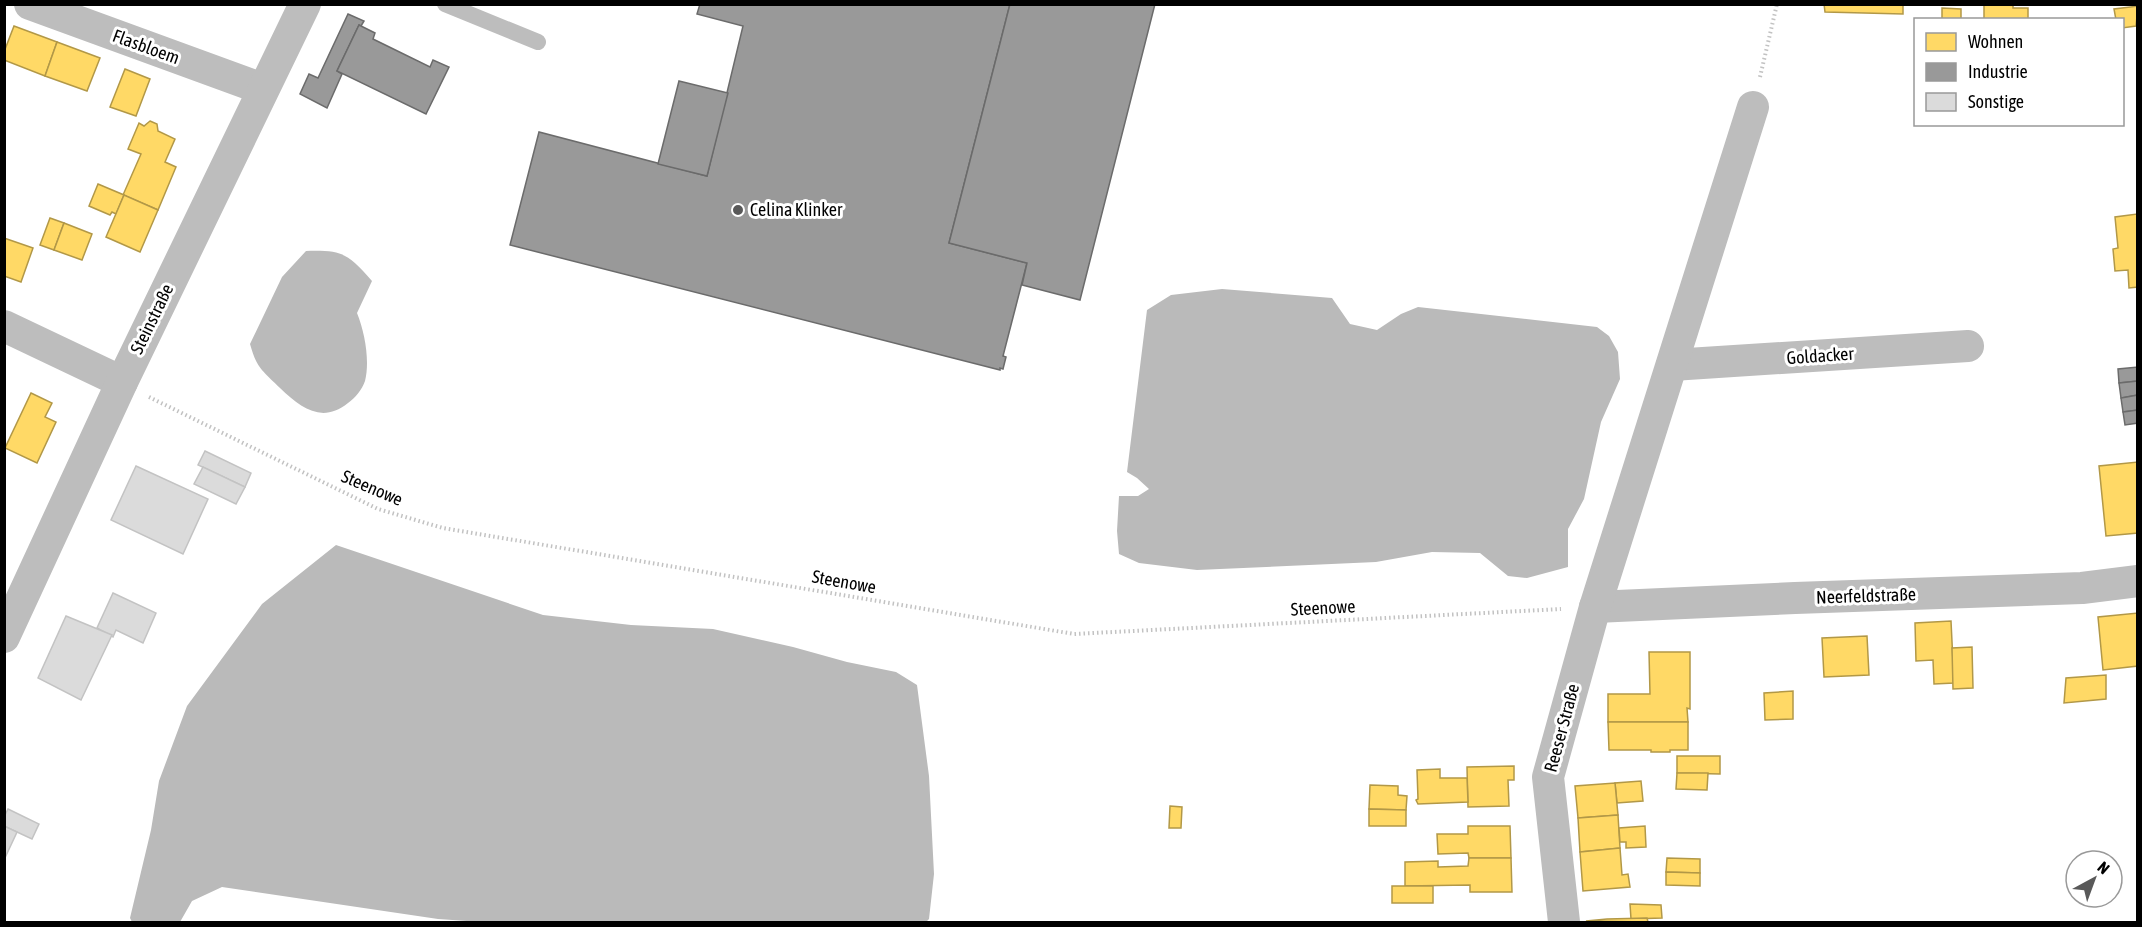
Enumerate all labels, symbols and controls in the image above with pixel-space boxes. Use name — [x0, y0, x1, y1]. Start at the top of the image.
legend — [1914, 18, 2124, 126]
street label: Flasbloem — [110, 25, 182, 68]
text: Wohnen — [1968, 31, 2023, 52]
text: Industrie — [1968, 61, 2028, 82]
text: Sonstige — [1968, 91, 2024, 112]
place label: Celina Klinker — [750, 199, 843, 220]
marker: Celina Klinker — [731, 203, 745, 217]
street label: Steinstraße — [126, 280, 177, 357]
street label: Goldacker — [1786, 343, 1855, 368]
street label: Steenowe — [338, 465, 406, 510]
street label: Steenowe — [810, 566, 878, 597]
street label: Neerfeldstraße — [1816, 583, 1916, 608]
street label: Steenowe — [1290, 595, 1356, 620]
street label: Reeser Straße — [1540, 682, 1583, 774]
north arrow — [2064, 849, 2124, 909]
text: N — [2094, 858, 2113, 878]

